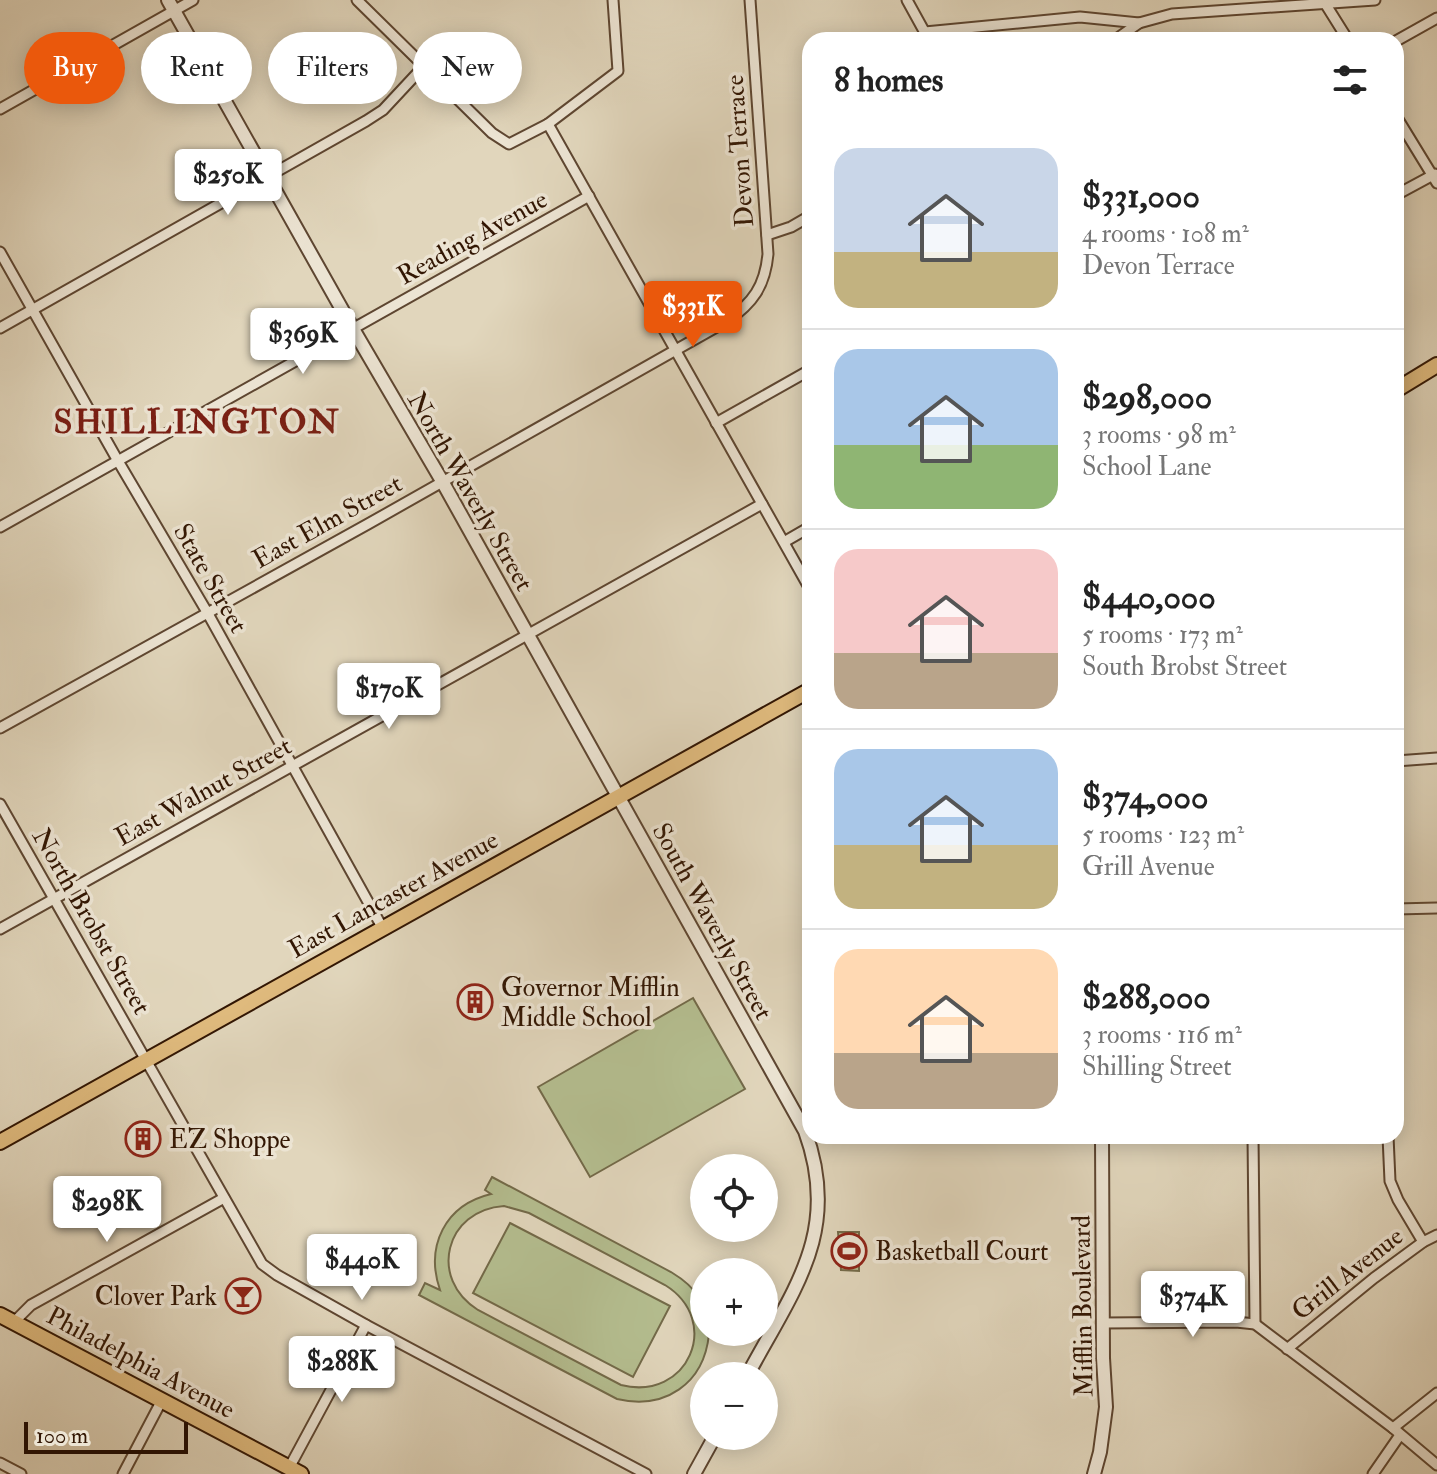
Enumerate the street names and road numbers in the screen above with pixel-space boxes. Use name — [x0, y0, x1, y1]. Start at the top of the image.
street label: Devon Terrace — [719, 74, 761, 228]
street label: Reading Avenue — [392, 183, 553, 292]
street label: North Waverly Street — [400, 386, 540, 597]
street label: East Elm Street — [247, 468, 408, 576]
street label: State Street — [166, 518, 254, 639]
street label: East Walnut Street — [110, 730, 297, 854]
street label: South Waverly Street — [645, 818, 779, 1025]
street label: North Brobst Street — [25, 823, 157, 1020]
street label: East Lancaster Avenue — [283, 824, 504, 966]
street label: Mifflin Boulevard — [1065, 1215, 1101, 1397]
street label: Grill Avenue — [1286, 1220, 1410, 1327]
street label: Philadelphia Avenue — [41, 1300, 240, 1427]

